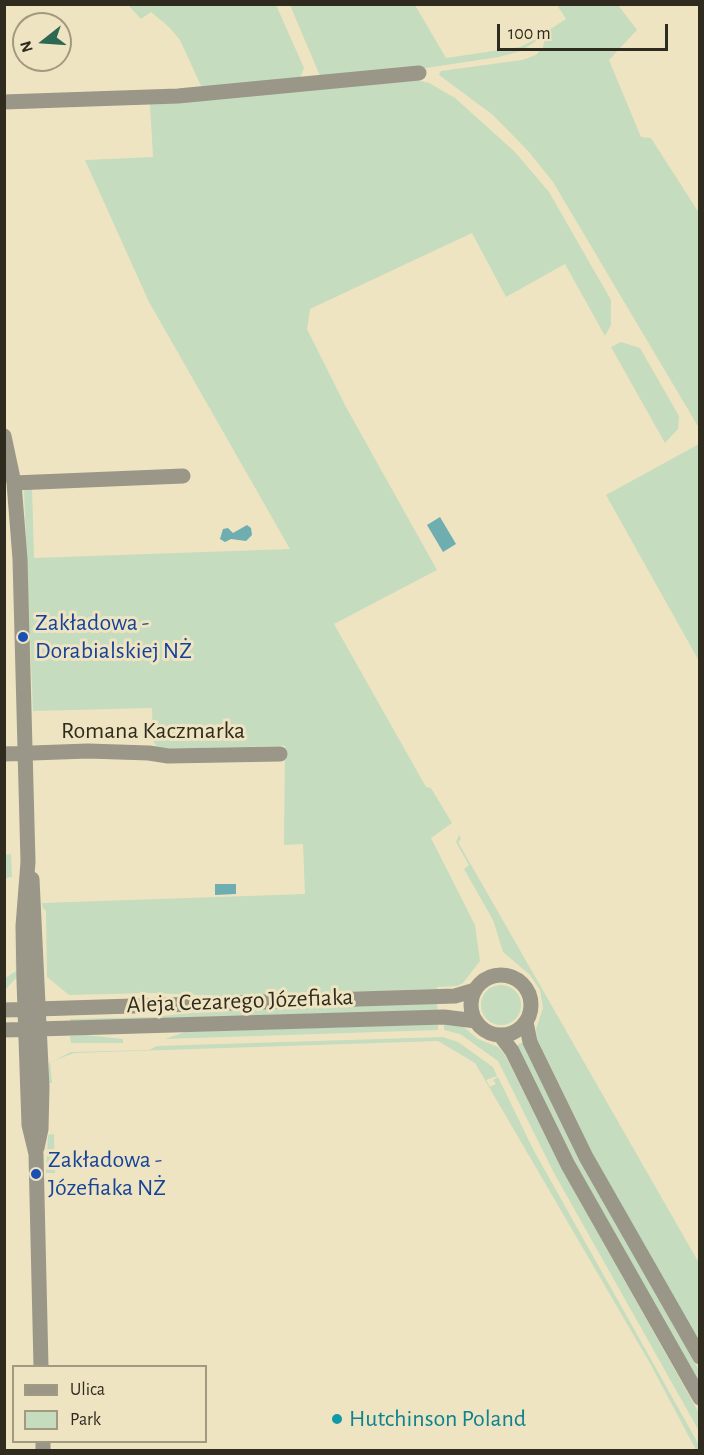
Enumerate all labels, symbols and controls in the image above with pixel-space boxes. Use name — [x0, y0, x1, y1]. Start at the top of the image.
north arrow — [12, 12, 72, 72]
scale bar — [500, 12, 671, 50]
text: 100 m — [508, 25, 551, 43]
text: N — [17, 39, 36, 54]
place label: Zakładowa - Dorabialskiej NŻ — [35, 609, 192, 665]
marker: Zakładowa - Dorabialskiej NŻ — [16, 630, 30, 644]
street label: Romana Kaczmarka — [61, 717, 245, 745]
street label: Aleja Cezarego Józefiaka — [126, 983, 354, 1019]
place label: Zakładowa - Józefiaka NŻ — [48, 1146, 166, 1202]
marker: Zakładowa - Józefiaka NŻ — [29, 1167, 43, 1181]
legend — [12, 1365, 207, 1443]
text: Ulica — [70, 1381, 105, 1399]
place label: Hutchinson Poland — [349, 1405, 526, 1433]
text: Park — [70, 1411, 101, 1429]
marker: Hutchinson Poland — [330, 1412, 344, 1426]

